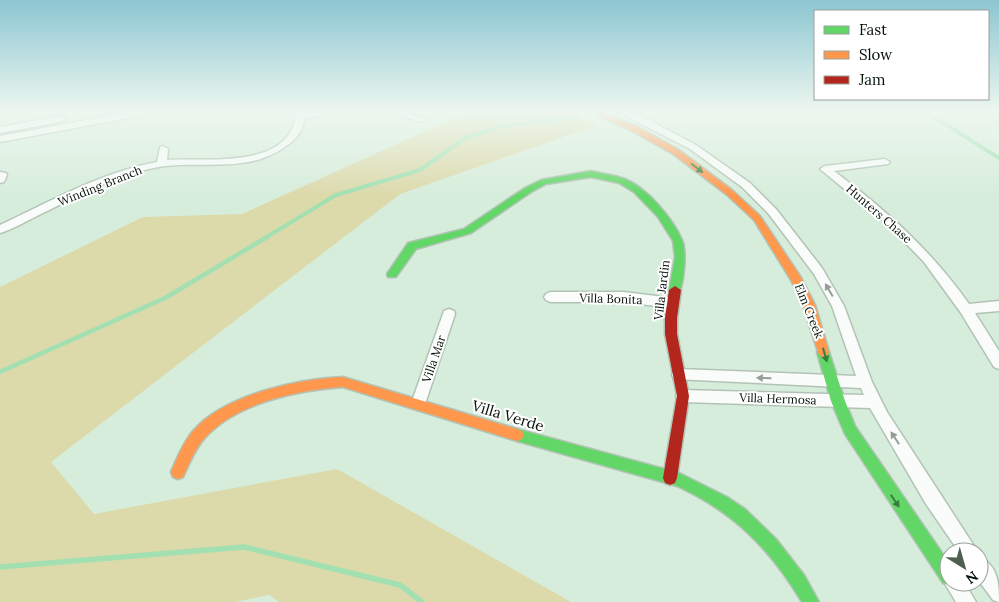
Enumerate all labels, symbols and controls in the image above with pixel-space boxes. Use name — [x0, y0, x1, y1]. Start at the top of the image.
legend — [814, 10, 989, 100]
text: Fast — [859, 20, 887, 39]
text: Slow — [859, 45, 892, 64]
text: Jam — [858, 70, 886, 89]
street label: Winding Branch — [55, 162, 144, 209]
one-way arrow — [690, 163, 704, 173]
street label: Hunters Chase — [843, 181, 916, 247]
street label: Villa Jardin — [650, 259, 673, 322]
street label: Elm Creek — [792, 281, 827, 341]
one-way arrow — [825, 283, 833, 297]
street label: Villa Bonita — [578, 290, 643, 307]
street label: Villa Mar — [418, 332, 449, 386]
one-way arrow — [822, 348, 830, 363]
one-way arrow — [756, 374, 772, 382]
street label: Villa Hermosa — [738, 390, 817, 407]
street label: Villa Verde — [469, 395, 547, 435]
one-way arrow — [890, 431, 900, 445]
one-way arrow — [890, 494, 900, 507]
north arrow — [939, 542, 989, 592]
text: N — [962, 567, 982, 588]

